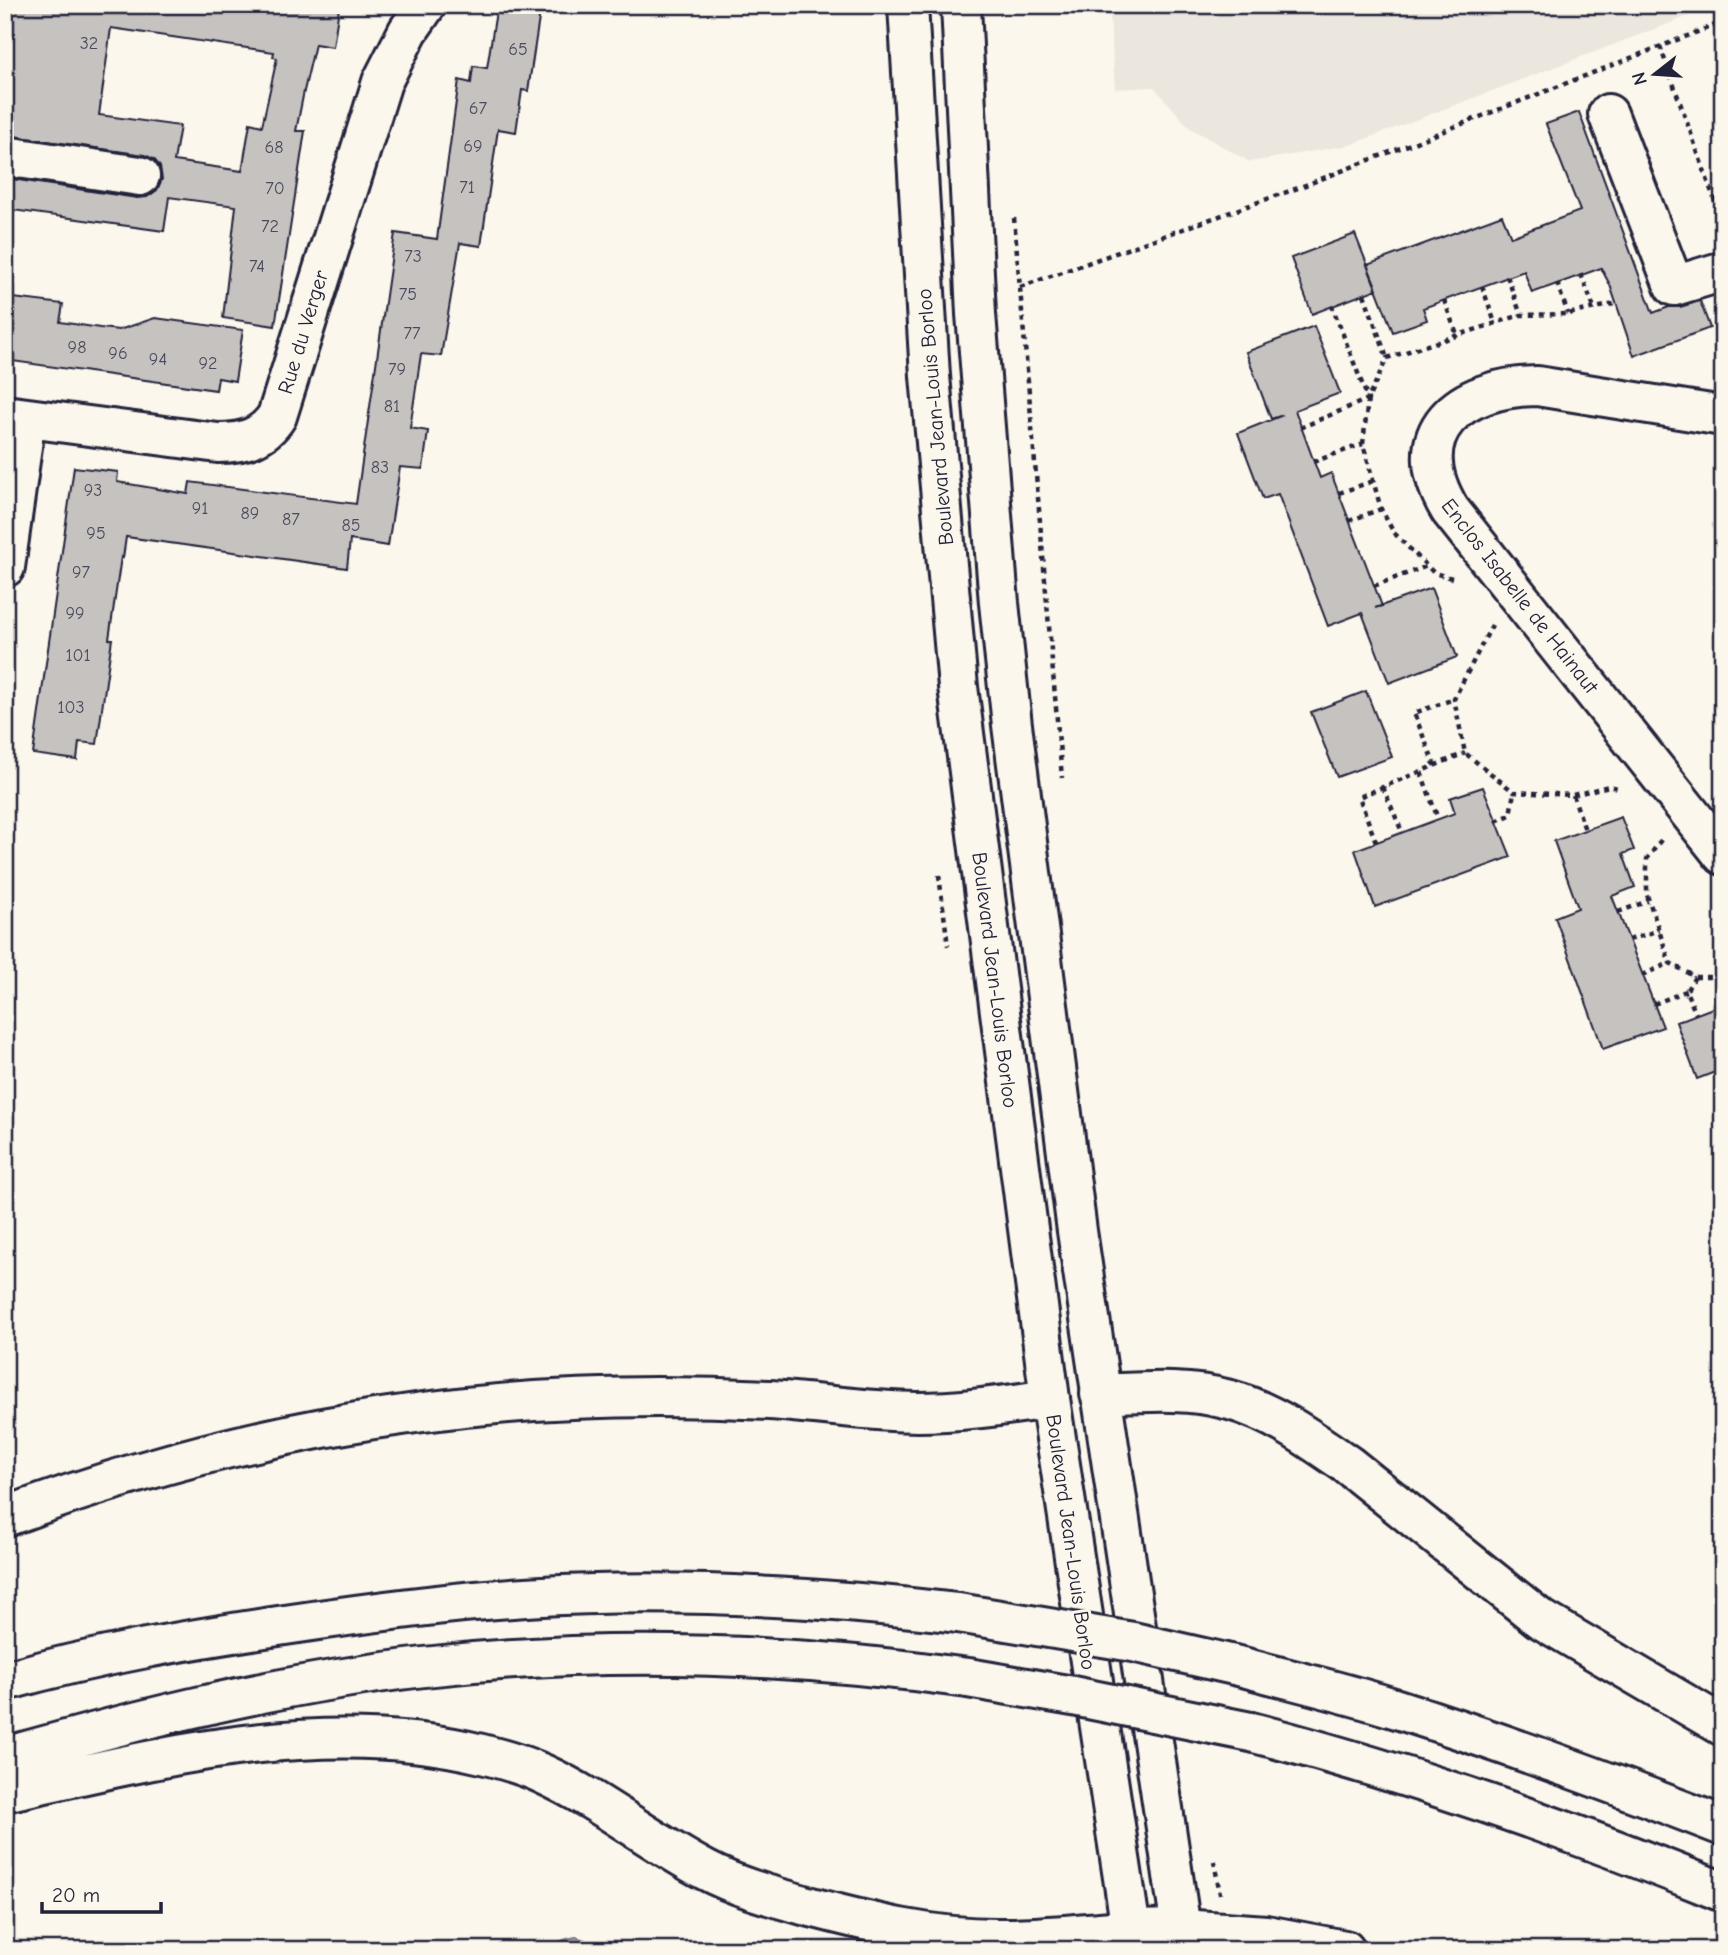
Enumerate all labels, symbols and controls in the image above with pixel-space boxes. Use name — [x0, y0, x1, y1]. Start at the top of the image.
house number: 32 — [80, 33, 98, 54]
north arrow — [1620, 38, 1690, 108]
house number: 65 — [508, 39, 528, 60]
text: N — [1627, 70, 1652, 88]
house number: 67 — [469, 98, 488, 119]
house number: 69 — [463, 136, 483, 157]
house number: 68 — [264, 137, 284, 158]
house number: 71 — [459, 177, 475, 198]
house number: 70 — [265, 178, 285, 199]
house number: 72 — [261, 216, 279, 237]
house number: 73 — [404, 246, 422, 267]
house number: 74 — [249, 256, 265, 277]
street label: Rue du Verger — [273, 267, 333, 397]
house number: 75 — [399, 284, 417, 305]
street label: Boulevard Jean-Louis Borloo — [912, 288, 958, 546]
house number: 77 — [403, 323, 421, 344]
house number: 98 — [68, 337, 86, 358]
house number: 96 — [108, 343, 128, 364]
house number: 94 — [149, 349, 167, 370]
house number: 92 — [199, 353, 217, 374]
house number: 79 — [388, 359, 406, 380]
house number: 81 — [384, 396, 400, 417]
house number: 83 — [371, 457, 389, 478]
house number: 93 — [84, 480, 102, 501]
street label: Enclos Isabelle de Hainaut — [1436, 494, 1604, 699]
house number: 91 — [192, 498, 208, 519]
house number: 89 — [241, 503, 259, 524]
house number: 87 — [282, 509, 300, 530]
house number: 85 — [341, 515, 361, 536]
house number: 95 — [86, 523, 106, 544]
house number: 97 — [72, 562, 91, 583]
house number: 99 — [65, 603, 85, 624]
house number: 101 — [65, 645, 91, 666]
house number: 103 — [57, 697, 85, 718]
street label: Boulevard Jean-Louis Borloo — [967, 851, 1023, 1109]
street label: Boulevard Jean-Louis Borloo — [1041, 1413, 1101, 1671]
scale bar — [42, 1871, 161, 1915]
text: 20 m — [52, 1883, 100, 1907]

